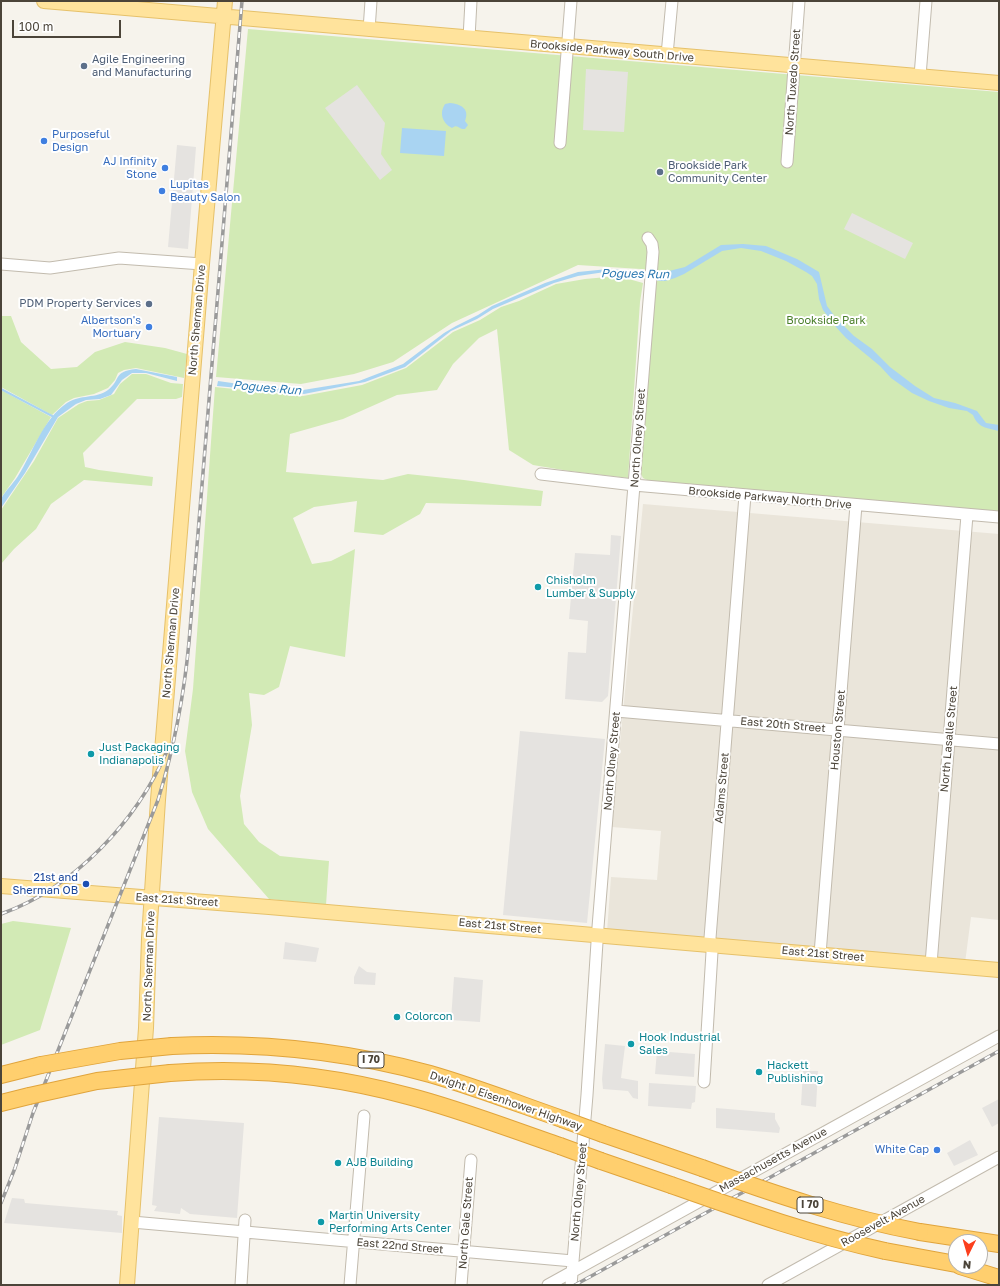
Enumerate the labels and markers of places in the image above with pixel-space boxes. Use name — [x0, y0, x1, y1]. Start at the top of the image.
place label: Agile Engineering and Manufacturing — [92, 53, 191, 79]
marker: Agile Engineering and Manufacturing — [79, 61, 89, 71]
place label: Purposeful Design — [52, 128, 110, 154]
marker: Purposeful Design — [39, 136, 49, 146]
place label: AJ Infinity Stone — [103, 155, 157, 181]
place label: Brookside Park Community Center — [668, 159, 767, 185]
marker: AJ Infinity Stone — [160, 163, 170, 173]
marker: Brookside Park Community Center — [655, 167, 665, 177]
place label: Lupitas Beauty Salon — [170, 178, 240, 204]
marker: Lupitas Beauty Salon — [157, 186, 167, 196]
place label: PDM Property Services — [19, 297, 141, 311]
marker: PDM Property Services — [144, 299, 154, 309]
place label: Albertson's Mortuary — [81, 314, 141, 340]
marker: Albertson's Mortuary — [144, 322, 154, 332]
place label: Chisholm Lumber & Supply — [546, 574, 635, 600]
marker: Chisholm Lumber & Supply — [533, 582, 543, 592]
place label: Just Packaging Indianapolis — [99, 741, 180, 767]
marker: Just Packaging Indianapolis — [86, 749, 96, 759]
place label: 21st and Sherman OB — [13, 871, 78, 897]
marker: 21st and Sherman OB — [81, 879, 91, 889]
place label: Colorcon — [405, 1010, 453, 1024]
marker: Colorcon — [392, 1012, 402, 1022]
place label: Hook Industrial Sales — [639, 1031, 720, 1057]
marker: Hook Industrial Sales — [626, 1039, 636, 1049]
place label: Hackett Publishing — [767, 1059, 823, 1085]
marker: Hackett Publishing — [754, 1067, 764, 1077]
place label: White Cap — [875, 1143, 929, 1157]
marker: White Cap — [932, 1145, 942, 1155]
place label: AJB Building — [346, 1156, 413, 1170]
marker: AJB Building — [333, 1158, 343, 1168]
place label: Martin University Performing Arts Center — [329, 1209, 451, 1235]
marker: Martin University Performing Arts Center — [316, 1217, 326, 1227]

